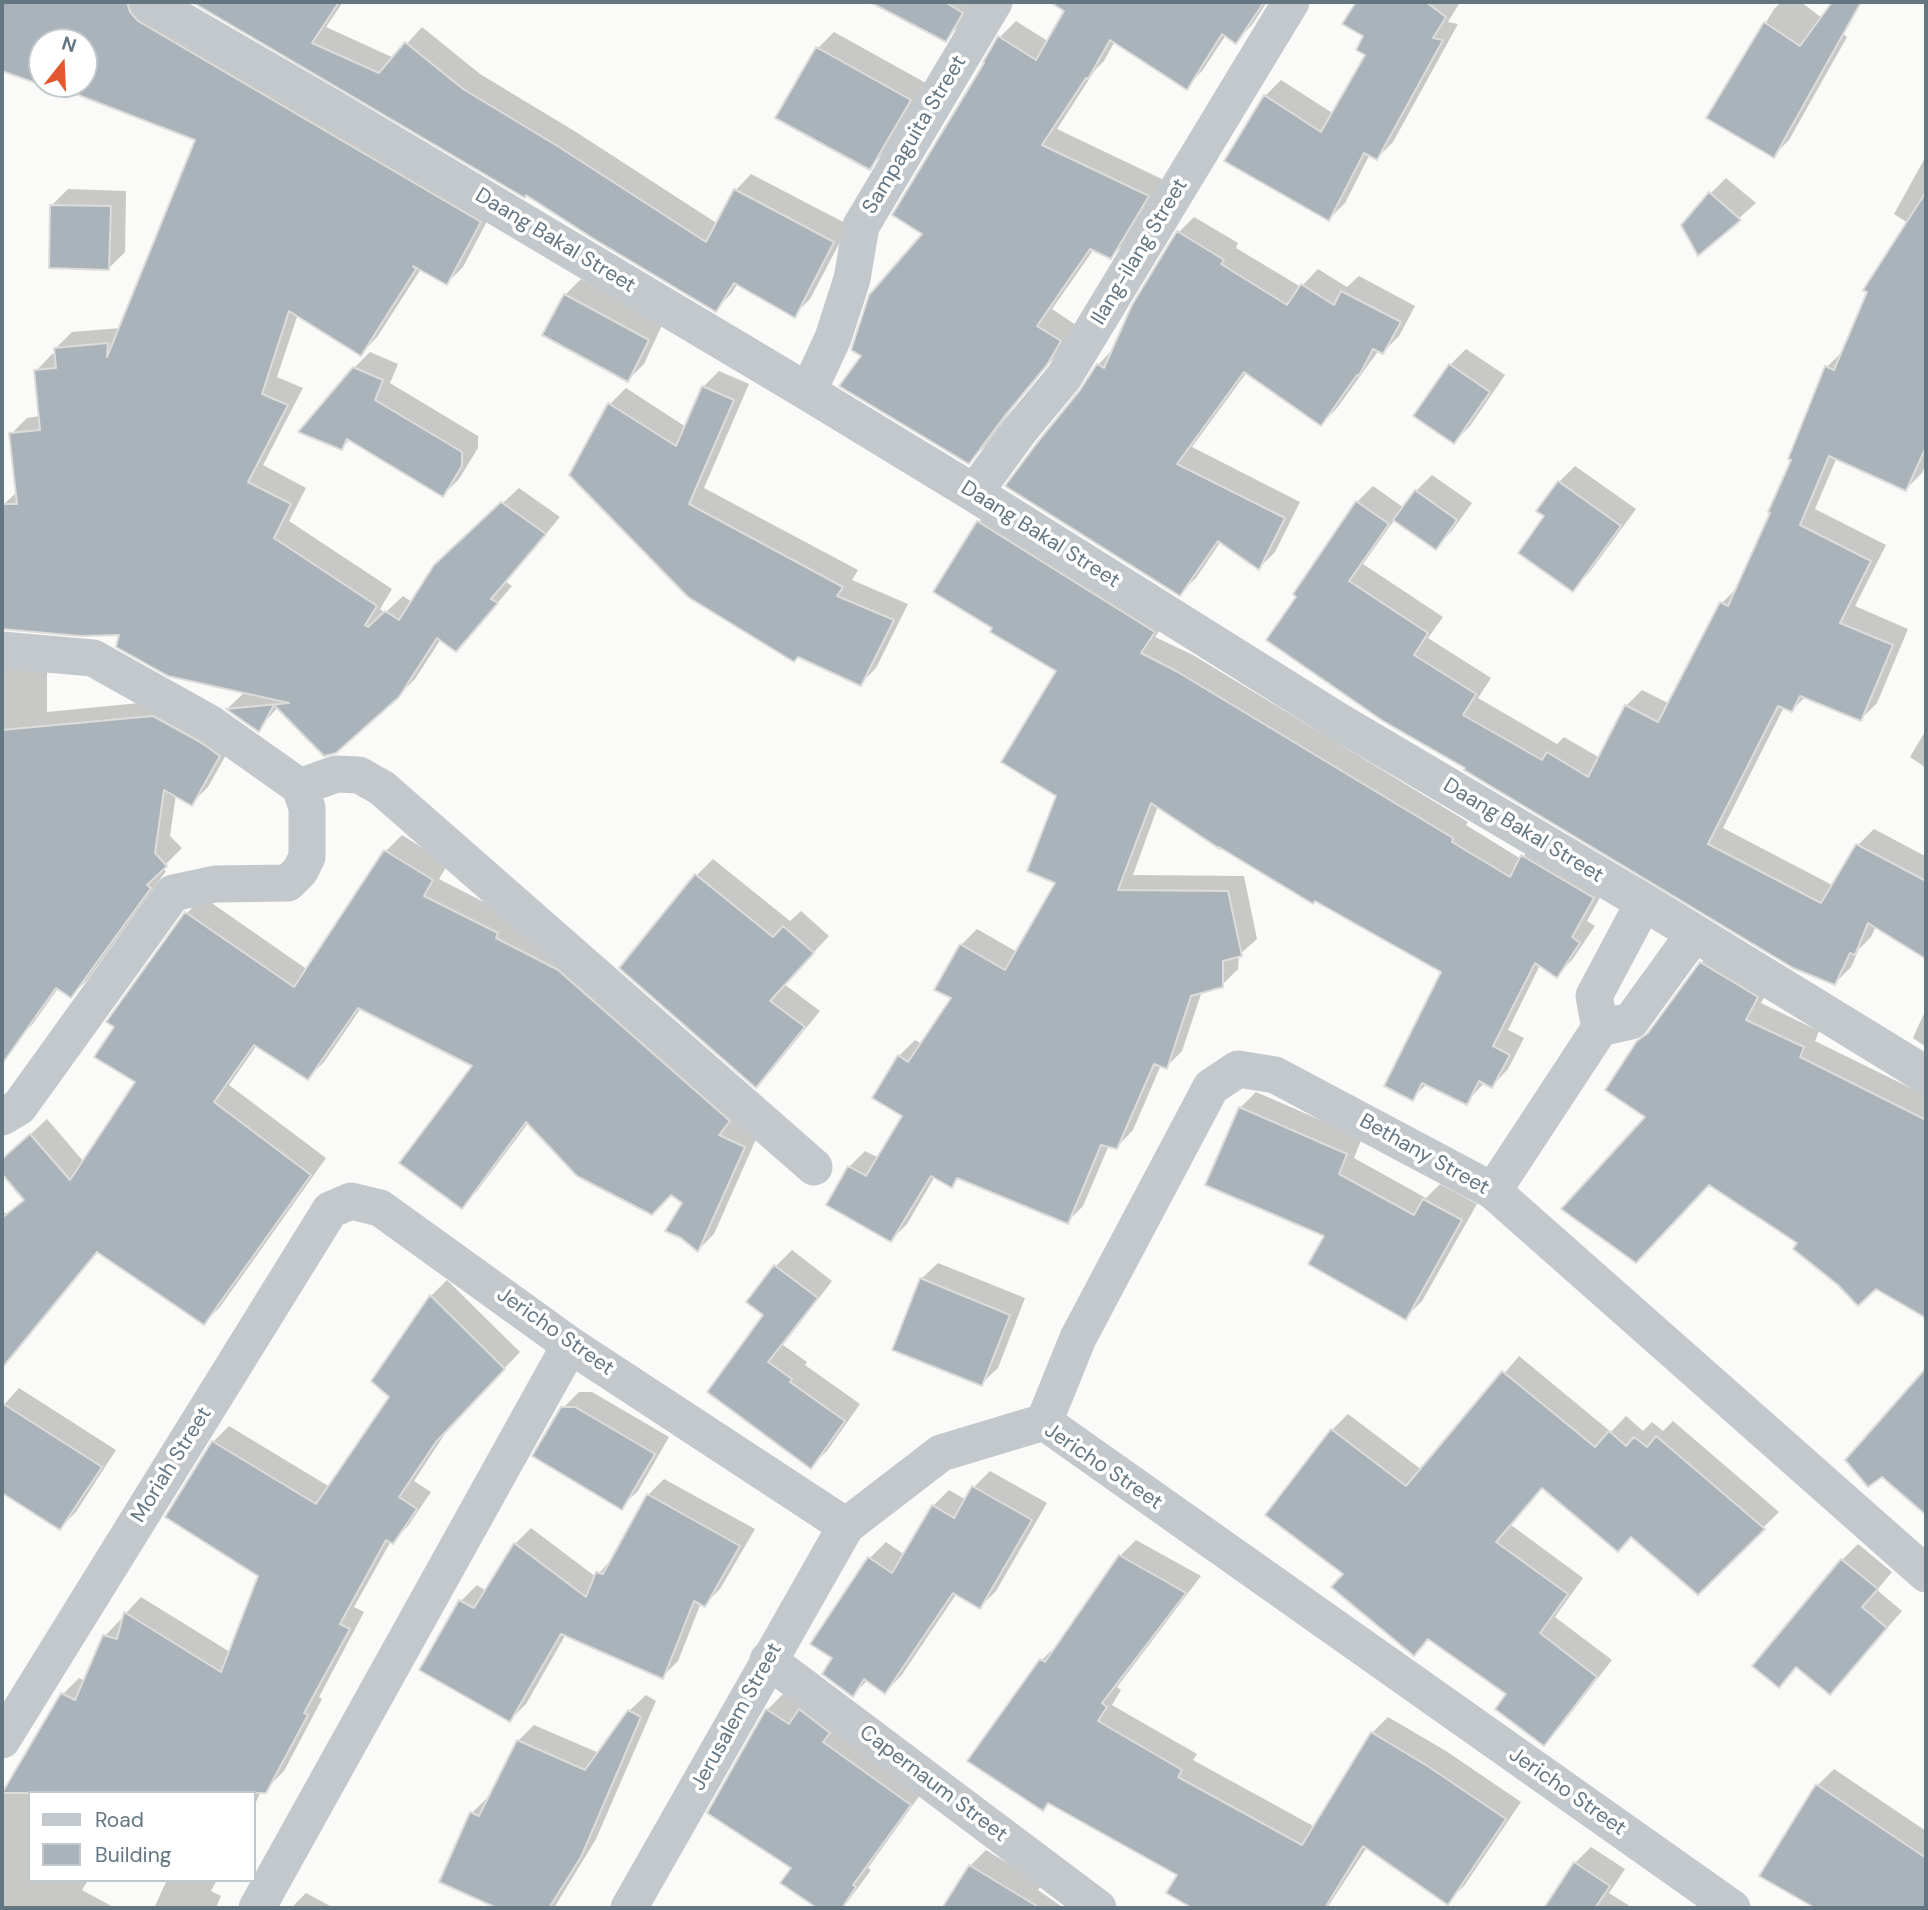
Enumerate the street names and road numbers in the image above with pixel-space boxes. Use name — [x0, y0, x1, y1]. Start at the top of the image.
street label: Sampaguita Street — [858, 51, 972, 219]
street label: Ilang-ilang Street — [1086, 174, 1194, 330]
street label: Daang Bakal Street — [470, 183, 640, 299]
street label: Daang Bakal Street — [956, 476, 1124, 594]
street label: Daang Bakal Street — [1438, 773, 1608, 889]
street label: Bethany Street — [1355, 1109, 1493, 1201]
street label: Jericho Street — [492, 1282, 618, 1382]
street label: Moriah Street — [126, 1403, 218, 1527]
street label: Jericho Street — [1039, 1418, 1167, 1516]
street label: Jerusalem Street — [686, 1639, 788, 1795]
street label: Capernaum Street — [854, 1720, 1012, 1848]
street label: Jericho Street — [1504, 1742, 1630, 1842]

